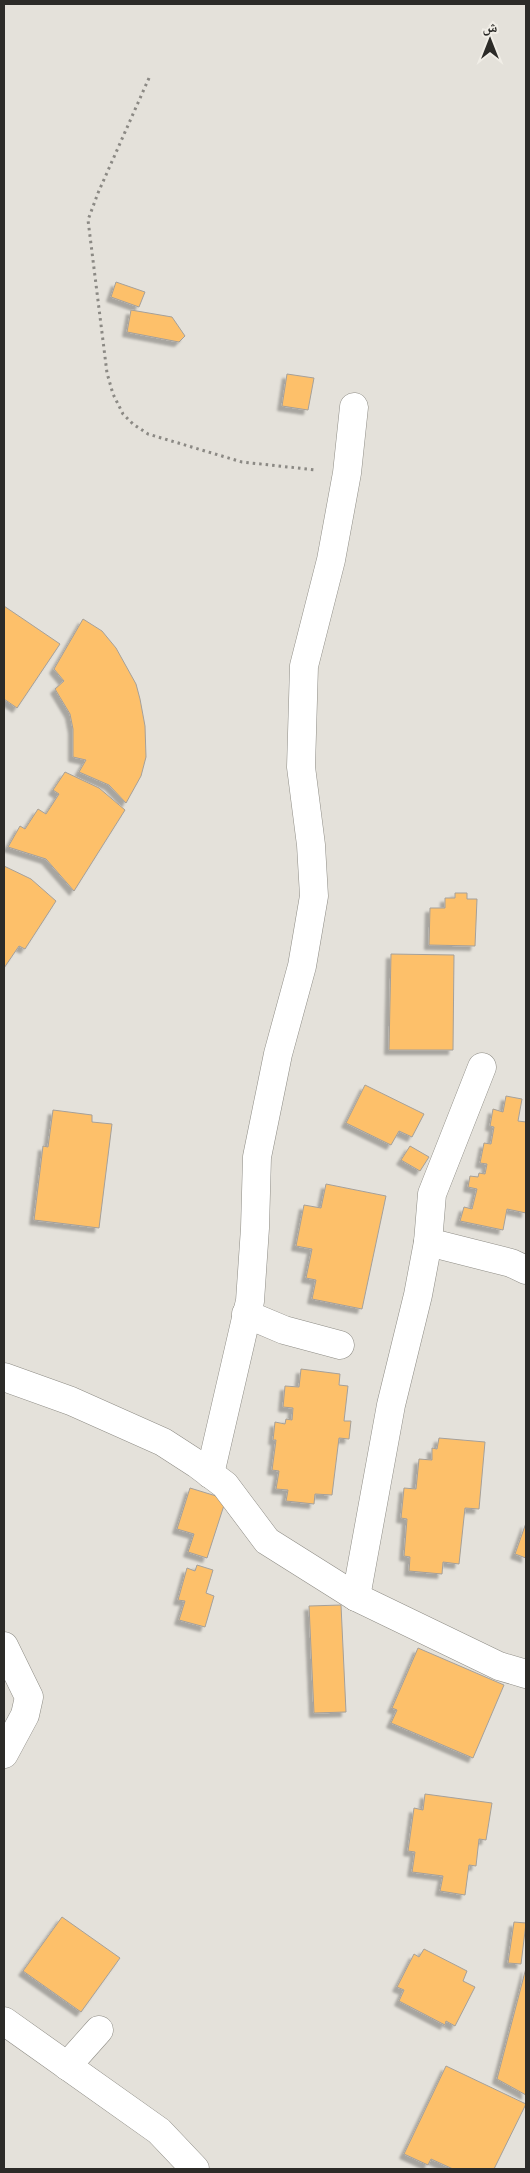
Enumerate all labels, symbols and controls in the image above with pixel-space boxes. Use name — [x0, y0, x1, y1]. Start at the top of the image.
north arrow — [465, 15, 515, 65]
text: ش — [483, 19, 498, 36]

